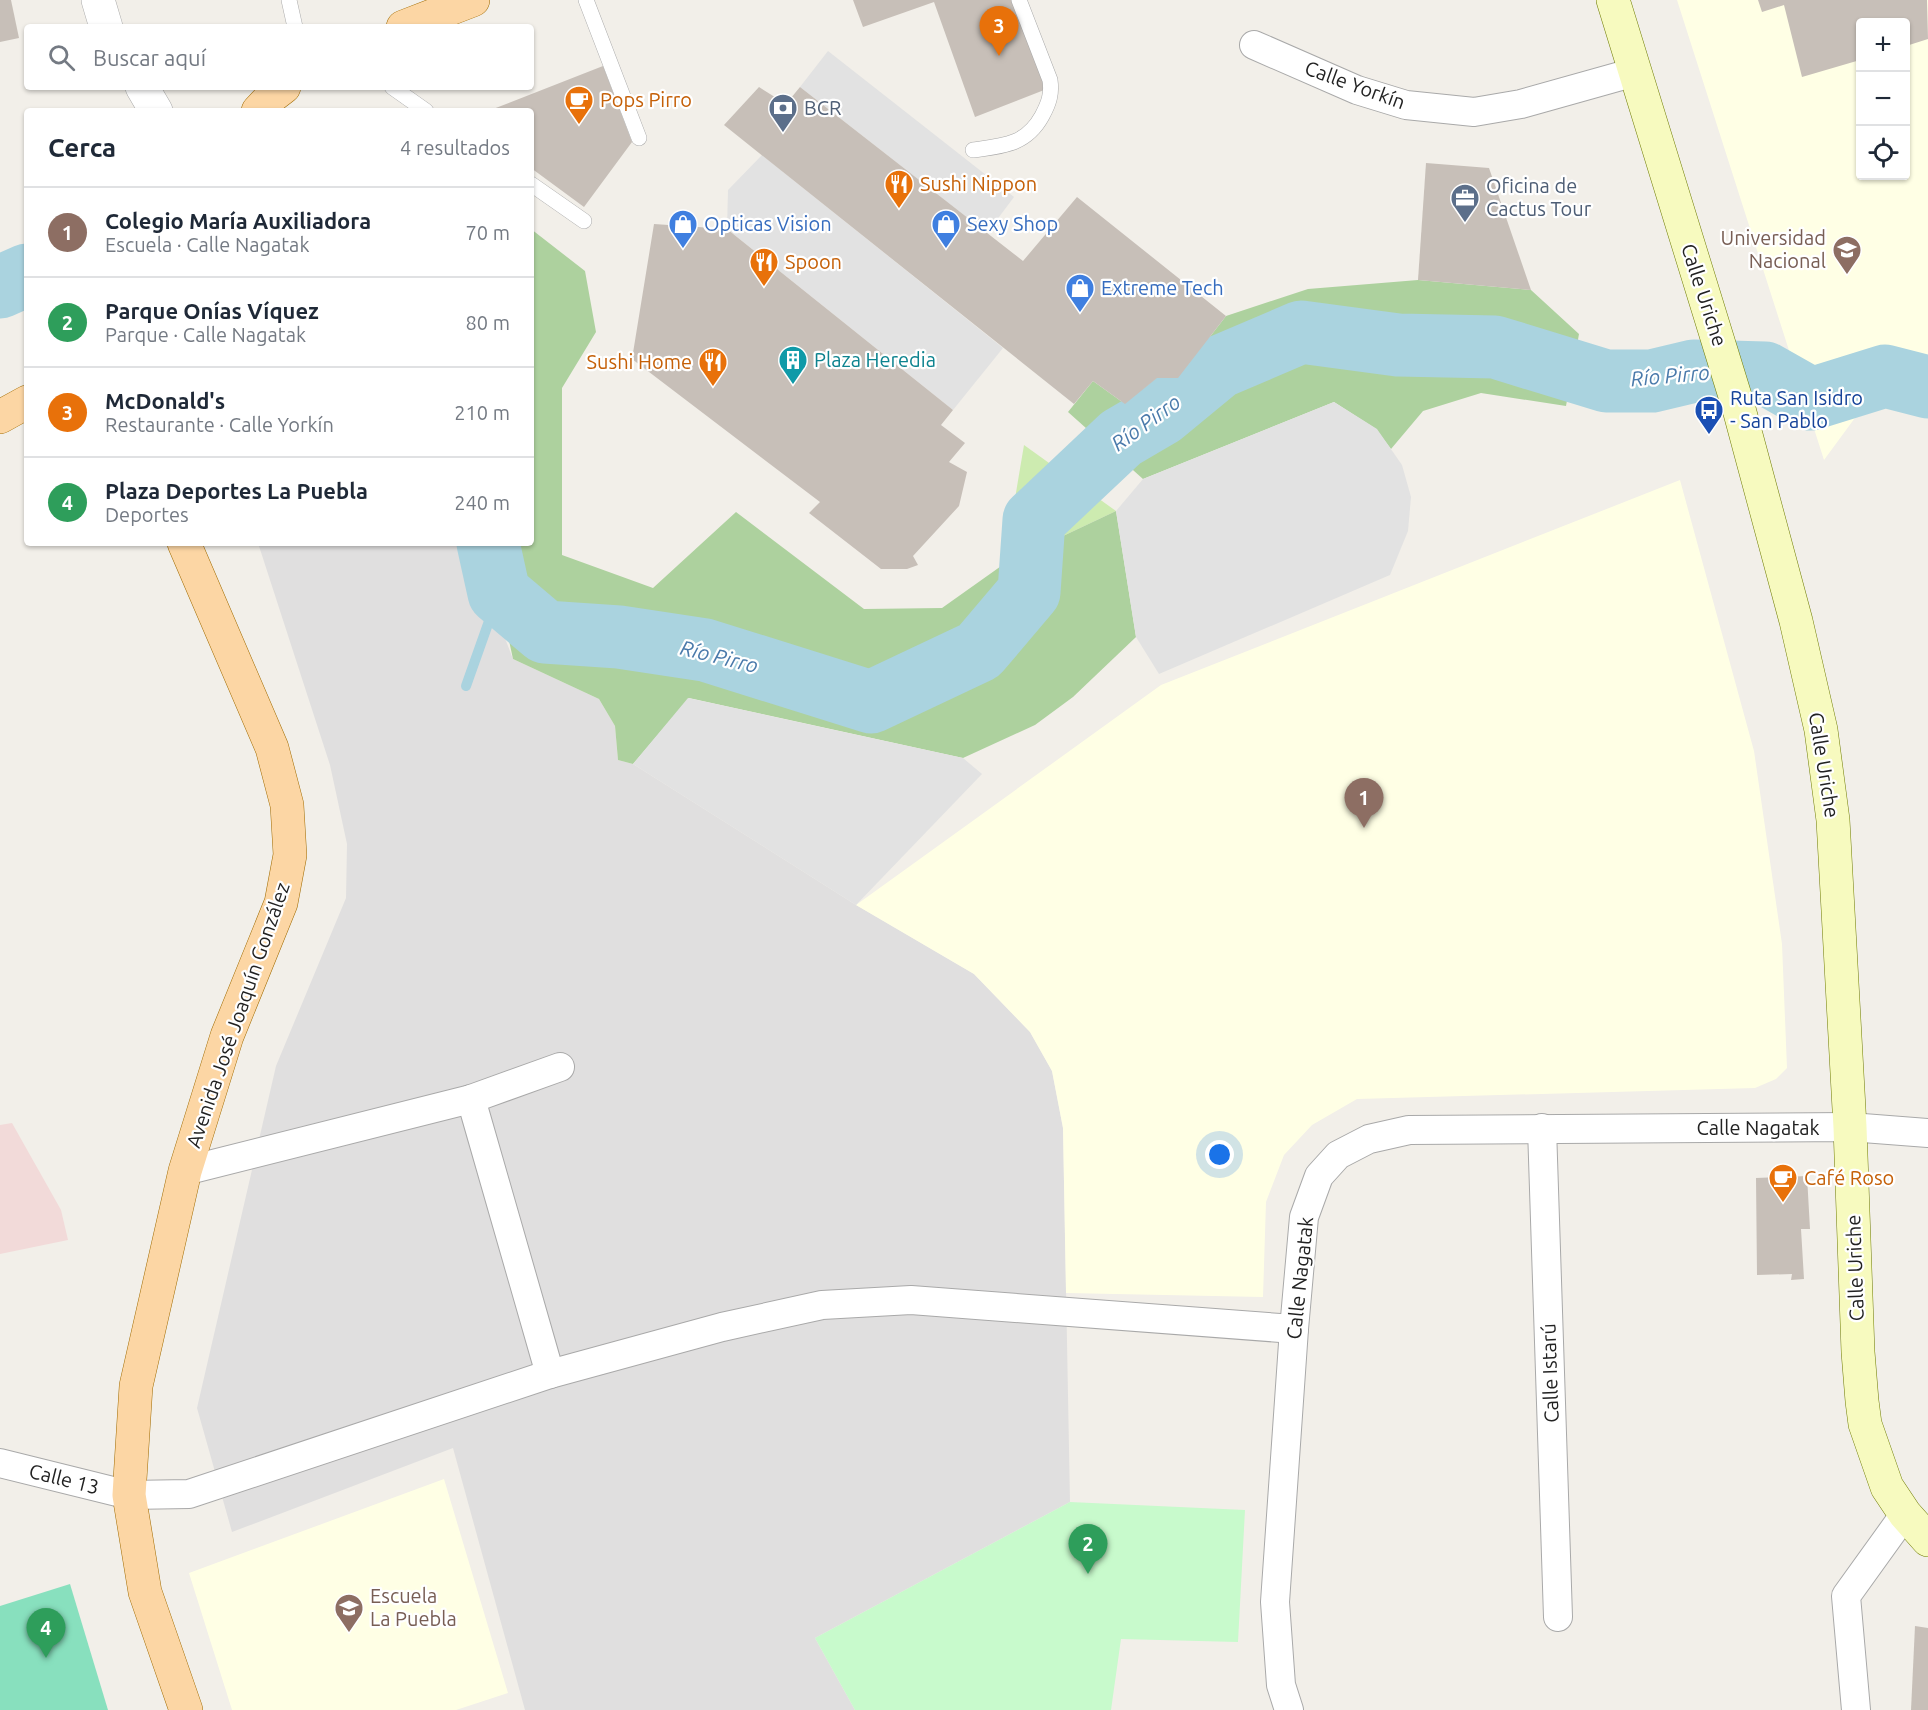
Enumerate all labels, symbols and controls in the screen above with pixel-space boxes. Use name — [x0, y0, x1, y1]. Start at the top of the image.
pin: 3 — [980, 7, 1018, 56]
map controls — [1856, 18, 1910, 180]
button: + — [1856, 18, 1910, 72]
search box — [24, 24, 534, 90]
icon: search — [45, 41, 78, 74]
text: Buscar aquí — [93, 45, 206, 70]
street label: Calle Yorkín — [1302, 56, 1408, 113]
button: − — [1856, 72, 1910, 126]
cafe icon: Pops Pirro — [563, 84, 595, 126]
place label: Pops Pirro — [600, 88, 692, 111]
bank icon: BCR — [767, 92, 799, 134]
place label: BCR — [804, 96, 841, 119]
button: locate — [1856, 126, 1910, 180]
text: Cerca — [48, 133, 116, 162]
text: 4 resultados — [400, 136, 510, 159]
restaurant icon: Sushi Nippon — [883, 168, 915, 210]
place label: Sushi Nippon — [920, 172, 1037, 195]
place label: Oficina de Cactus Tour — [1486, 174, 1592, 220]
office icon: Oficina de Cactus Tour — [1449, 182, 1481, 224]
text: Colegio María Auxiliadora — [105, 208, 371, 233]
shop icon: Opticas Vision — [667, 208, 699, 250]
shop icon: Sexy Shop — [930, 208, 962, 250]
place label: Opticas Vision — [704, 212, 832, 235]
place label: Sexy Shop — [967, 212, 1058, 235]
text: 1 — [62, 221, 73, 244]
text: 70 m — [466, 221, 510, 244]
place label: Universidad Nacional — [1721, 226, 1826, 272]
text: Escuela · Calle Nagatak — [105, 233, 310, 256]
school or university icon: Universidad Nacional — [1831, 234, 1863, 276]
street label: Calle Uriche — [1677, 241, 1732, 349]
restaurant icon: Spoon — [748, 246, 780, 288]
place label: Spoon — [785, 250, 842, 273]
shop icon: Extreme Tech — [1064, 272, 1096, 314]
place label: Extreme Tech — [1101, 276, 1224, 299]
text: Parque Onías Víquez — [105, 298, 319, 323]
text: 2 — [62, 311, 73, 334]
text: 80 m — [466, 311, 510, 334]
text: Parque · Calle Nagatak — [105, 323, 306, 346]
building icon: Plaza Heredia — [777, 344, 809, 386]
restaurant icon: Sushi Home — [697, 346, 729, 388]
place label: Plaza Heredia — [814, 348, 936, 371]
place label: Sushi Home — [587, 350, 692, 373]
water label: Río Pirro — [1629, 360, 1710, 390]
place label: Ruta San Isidro - San Pablo — [1730, 386, 1863, 432]
text: McDonald's — [105, 388, 225, 413]
water label: Río Pirro — [1106, 389, 1185, 455]
bus stop icon: Ruta San Isidro - San Pablo — [1693, 394, 1725, 436]
text: 3 — [62, 401, 73, 424]
text: 210 m — [454, 401, 510, 424]
text: Restaurante · Calle Yorkín — [105, 413, 334, 436]
text: Plaza Deportes La Puebla — [105, 478, 368, 503]
text: 4 — [62, 491, 73, 514]
text: 240 m — [454, 491, 510, 514]
text: Deportes — [105, 503, 189, 526]
water label: Río Pirro — [678, 635, 761, 677]
street label: Calle Uriche — [1805, 711, 1844, 819]
pin: 1 — [1344, 778, 1384, 828]
street label: Avenida José Joaquín González — [181, 879, 294, 1151]
street label: Calle Nagatak — [1696, 1116, 1820, 1139]
your location — [1205, 1140, 1234, 1169]
cafe icon: Café Roso — [1767, 1162, 1799, 1204]
place label: Café Roso — [1804, 1166, 1894, 1189]
street label: Calle Uriche — [1841, 1214, 1868, 1322]
street label: Calle Nagatak — [1282, 1215, 1317, 1340]
street label: Calle Istarú — [1536, 1323, 1563, 1423]
street label: Calle 13 — [27, 1459, 101, 1498]
pin: 2 — [1068, 1524, 1108, 1574]
place label: Escuela La Puebla — [370, 1584, 457, 1630]
school or university icon: Escuela La Puebla — [333, 1592, 365, 1634]
pin: 4 — [26, 1608, 66, 1658]

